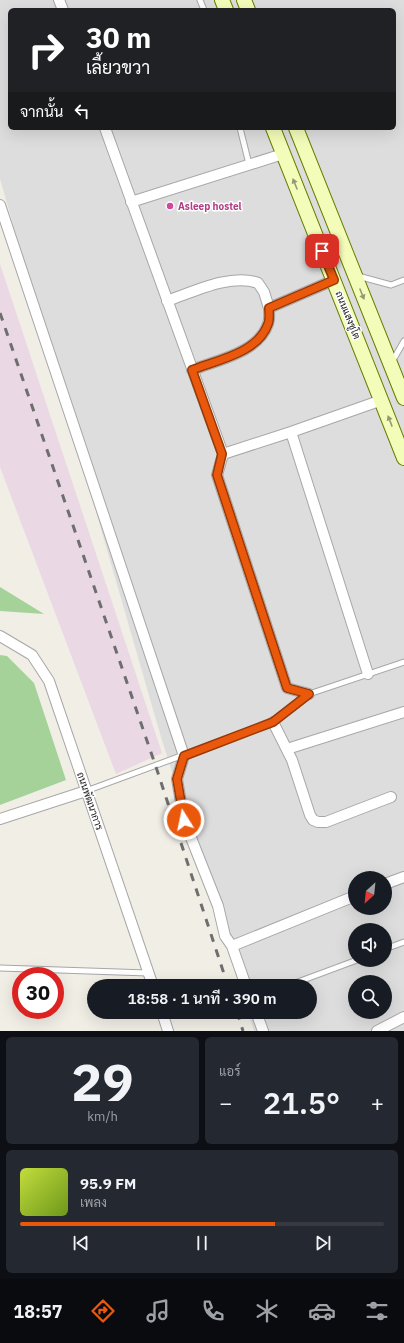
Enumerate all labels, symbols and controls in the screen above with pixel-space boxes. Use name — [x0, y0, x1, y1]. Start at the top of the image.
text: 30 m — [86, 19, 151, 56]
icon: right — [20, 24, 72, 76]
text: เลี้ยวขวา — [86, 56, 150, 79]
icon: left — [71, 100, 93, 122]
text: จากนั้น — [20, 102, 63, 121]
one-way arrow — [292, 178, 298, 189]
place label: Asleep hostel — [178, 200, 242, 213]
marker: Asleep hostel — [165, 201, 175, 211]
pin — [305, 234, 339, 268]
icon: arrive — [311, 240, 333, 262]
street label: ถนนแสงชูโต — [332, 289, 364, 341]
one-way arrow — [360, 289, 366, 301]
one-way arrow — [387, 415, 393, 427]
street label: ถนนพัฒนาการ — [74, 770, 106, 832]
position arrow — [163, 799, 205, 841]
north arrow — [348, 871, 392, 915]
map controls — [348, 871, 392, 1019]
button: sound — [348, 923, 392, 967]
speed limit sign: 30 — [12, 967, 64, 1019]
button: search — [348, 975, 392, 1019]
text: 18:58 · 1 นาที · 390 m — [127, 989, 277, 1008]
text: 29 — [71, 1048, 134, 1115]
text: แอร์ — [219, 1063, 240, 1080]
text: 21.5° — [263, 1083, 340, 1122]
text: − — [219, 1088, 232, 1117]
text: + — [371, 1088, 384, 1117]
text: km/h — [87, 1108, 118, 1125]
text: 95.9 FM — [80, 1174, 136, 1193]
text: เพลง — [80, 1194, 107, 1211]
icon: previous — [70, 1232, 92, 1254]
icon: pause — [191, 1232, 213, 1254]
icon: next — [312, 1232, 334, 1254]
icon: directions — [89, 1297, 117, 1325]
icon: music — [144, 1297, 172, 1325]
icon: phone — [199, 1297, 227, 1325]
icon: climate — [253, 1297, 281, 1325]
icon: car — [308, 1297, 336, 1325]
icon: filters — [363, 1297, 391, 1325]
text: 18:57 — [13, 1300, 62, 1323]

